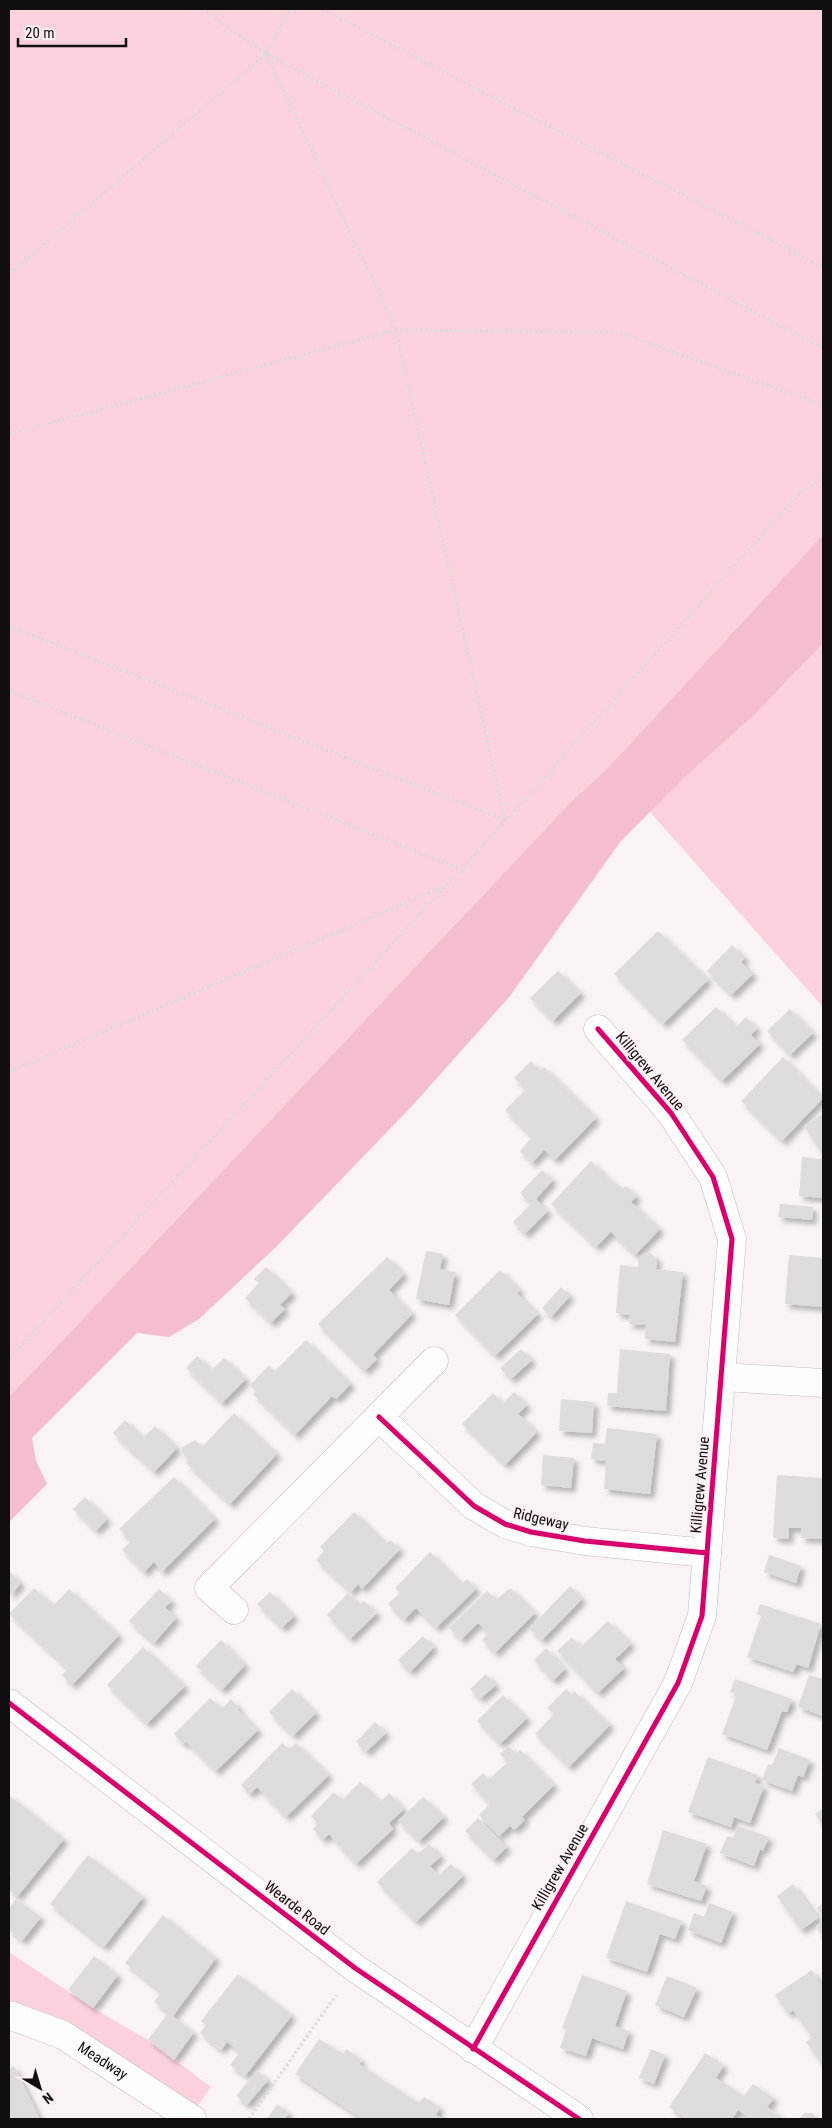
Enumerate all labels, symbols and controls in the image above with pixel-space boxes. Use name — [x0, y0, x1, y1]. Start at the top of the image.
scale bar — [18, 15, 125, 47]
text: 20 m — [25, 24, 55, 42]
street label: Killigrew Avenue — [612, 1028, 688, 1114]
street label: Killigrew Avenue — [687, 1436, 713, 1534]
street label: Ridgeway — [512, 1504, 570, 1534]
street label: Killigrew Avenue — [528, 1820, 592, 1914]
street label: Wearde Road — [261, 1877, 333, 1939]
street label: Meadway — [74, 2038, 131, 2084]
north arrow — [15, 2063, 65, 2113]
text: N — [40, 2089, 56, 2107]

